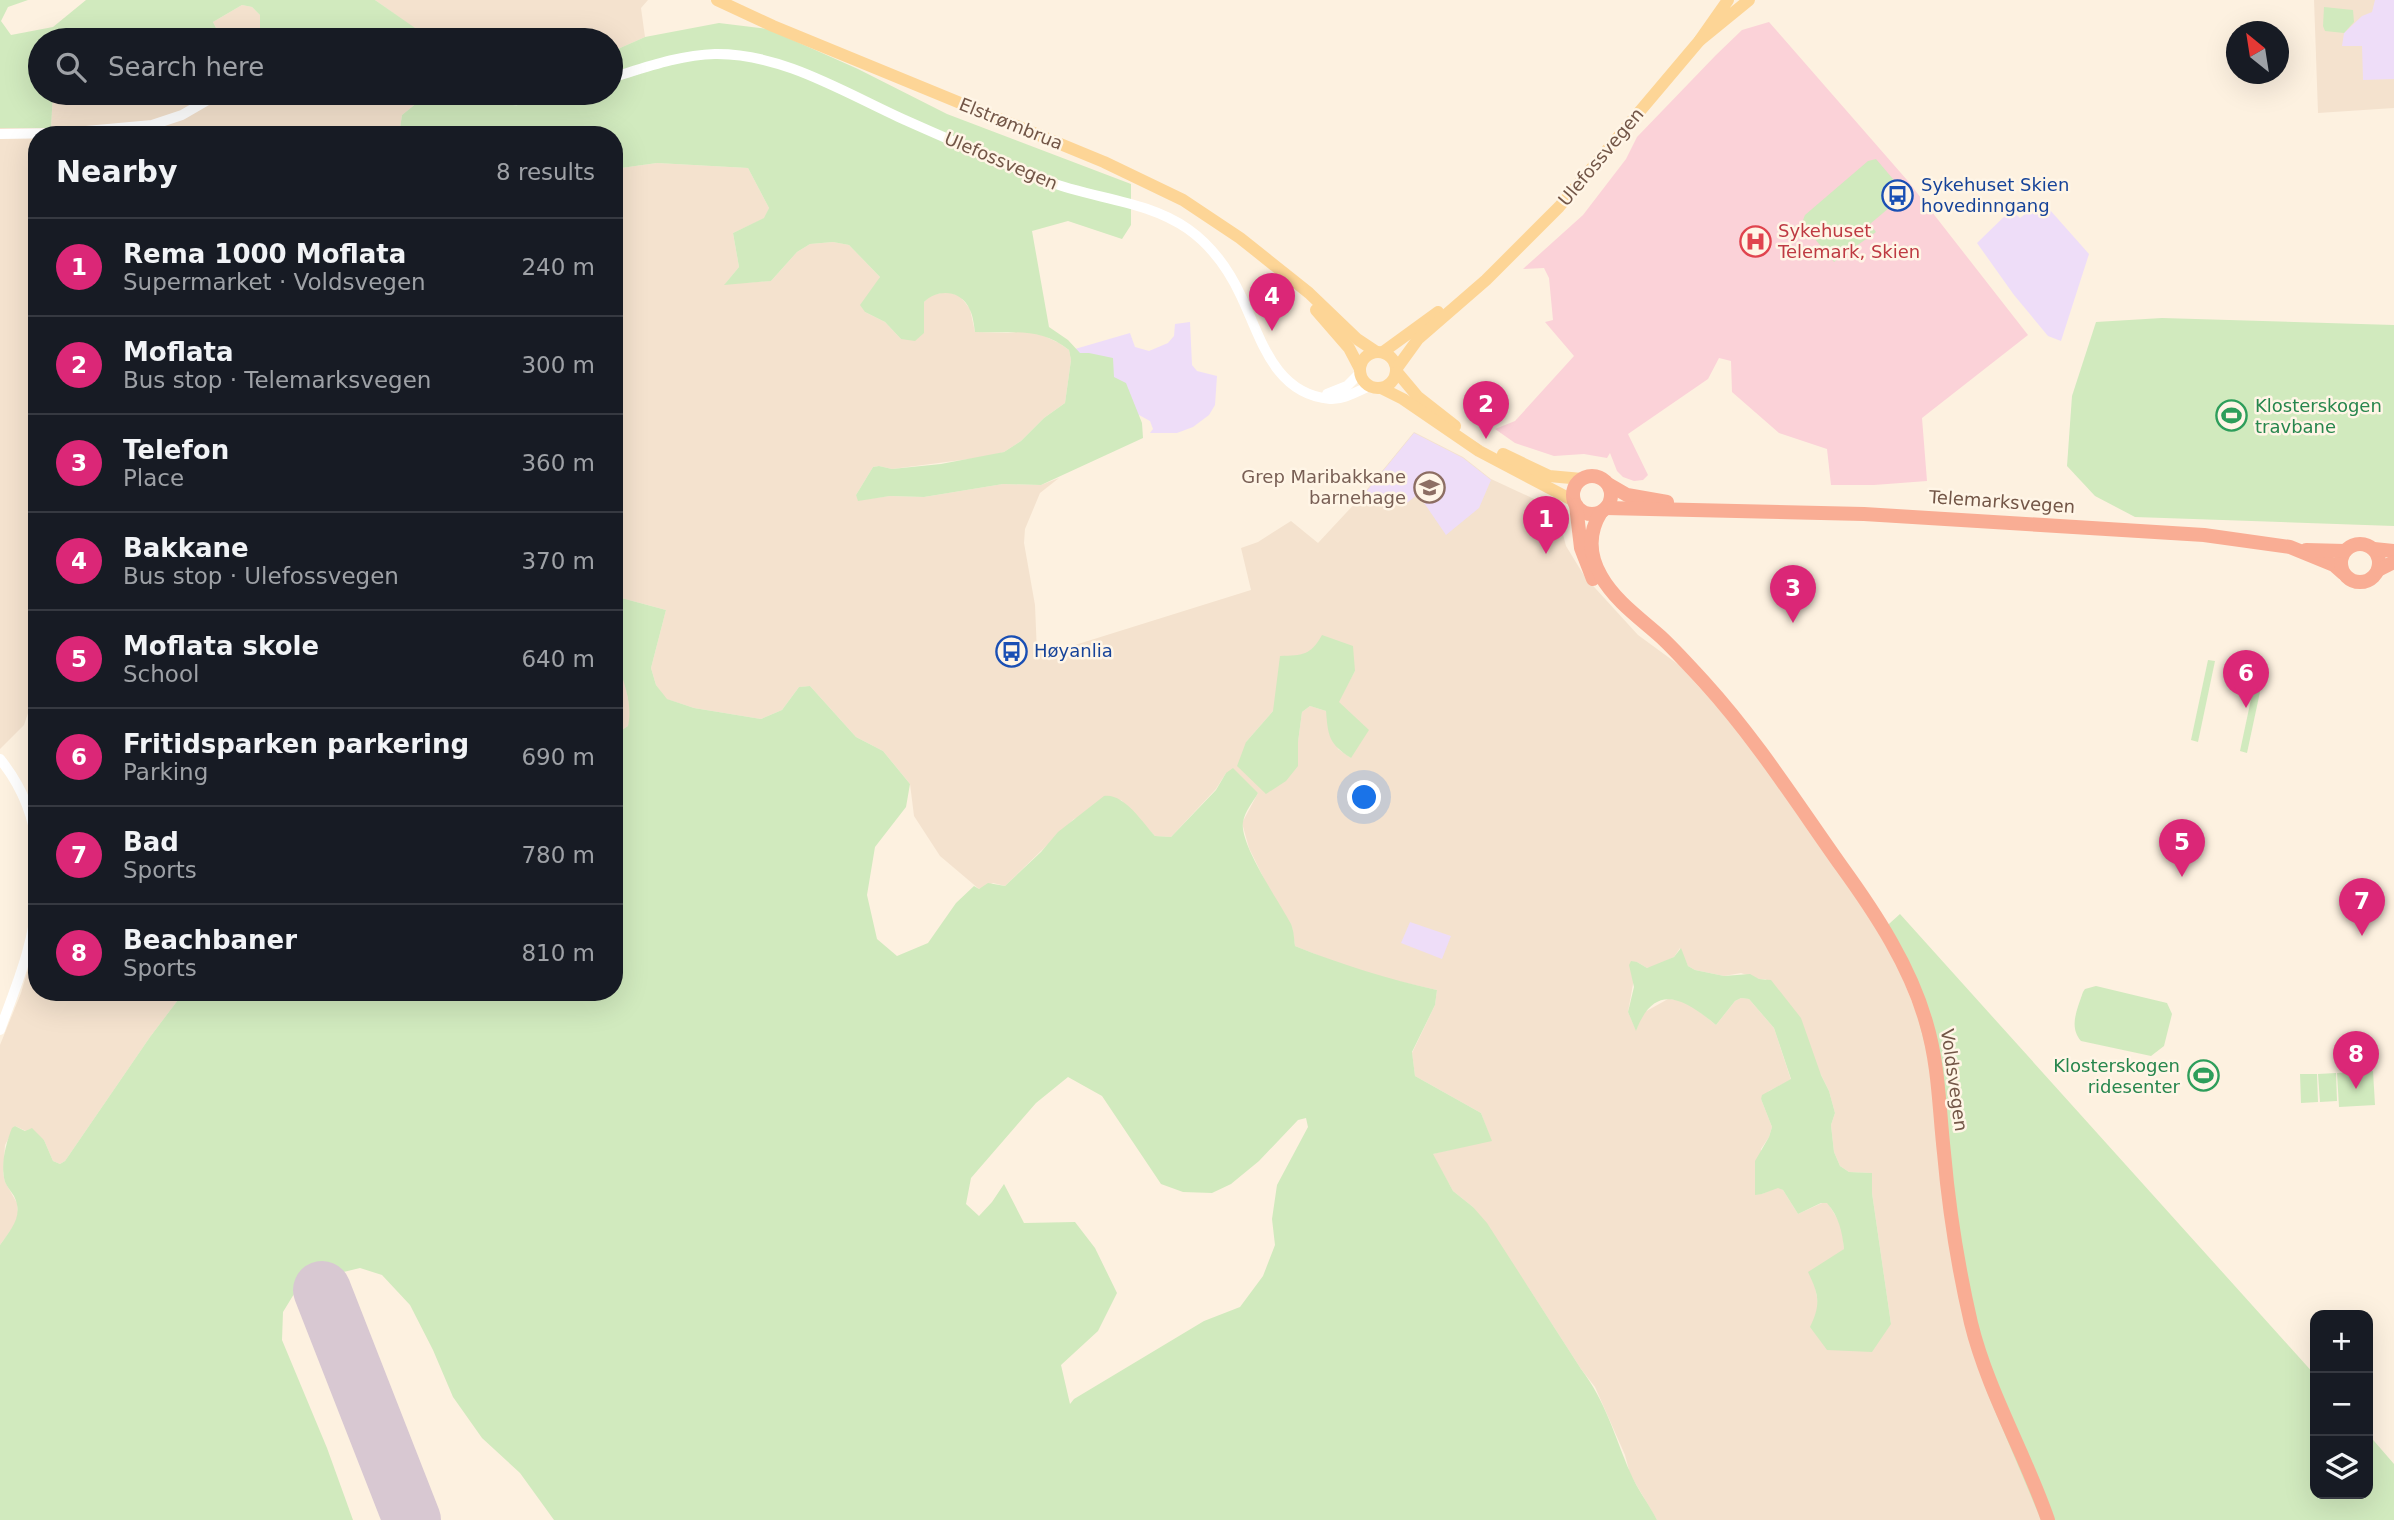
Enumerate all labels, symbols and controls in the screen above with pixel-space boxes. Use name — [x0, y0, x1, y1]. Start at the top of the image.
north arrow — [2226, 21, 2289, 84]
search box — [28, 28, 623, 105]
icon: search — [52, 48, 90, 86]
text: Search here — [108, 52, 264, 82]
street label: Elstrømbrua — [956, 93, 1066, 154]
street label: Ulefossvegen — [1554, 104, 1648, 210]
street label: Ulefossvegen — [941, 127, 1061, 194]
text: Nearby — [56, 154, 178, 189]
text: 8 results — [496, 159, 595, 185]
place label: Sykehuset Skien hovedinngang — [1921, 174, 2069, 216]
bus stop icon: Sykehuset Skien hovedinngang — [1881, 178, 1915, 212]
place label: Sykehuset Telemark, Skien — [1777, 220, 1920, 262]
hospital icon: Sykehuset Telemark, Skien — [1738, 224, 1772, 258]
text: Rema 1000 Moflata — [123, 239, 406, 269]
text: 1 — [71, 254, 87, 280]
text: 240 m — [521, 254, 595, 280]
text: Supermarket · Voldsvegen — [123, 269, 426, 295]
pin: 4 — [1249, 273, 1295, 331]
text: Moflata — [123, 337, 234, 367]
text: 2 — [71, 352, 87, 378]
text: 300 m — [521, 352, 595, 378]
text: Bus stop · Telemarksvegen — [123, 367, 431, 393]
pin: 2 — [1463, 381, 1509, 439]
place label: Klosterskogen travbane — [2255, 395, 2382, 437]
sports icon: Klosterskogen travbane — [2215, 399, 2249, 433]
text: Telefon — [123, 435, 229, 465]
text: 3 — [71, 450, 87, 476]
text: 360 m — [521, 450, 595, 476]
text: Place — [123, 465, 184, 491]
place label: Grep Maribakkane barnehage — [1241, 466, 1406, 508]
school or university icon: Grep Maribakkane barnehage — [1412, 470, 1446, 504]
street label: Telemarksvegen — [1927, 486, 2076, 517]
pin: 1 — [1523, 496, 1569, 554]
text: Bakkane — [123, 533, 249, 563]
text: 4 — [71, 548, 87, 574]
text: 370 m — [521, 548, 595, 574]
text: Bus stop · Ulefossvegen — [123, 563, 399, 589]
pin: 3 — [1770, 565, 1816, 623]
text: Moflata skole — [123, 631, 319, 661]
bus stop icon: Høyanlia — [994, 634, 1028, 668]
place label: Høyanlia — [1034, 640, 1113, 661]
text: 5 — [71, 646, 87, 672]
text: 640 m — [521, 646, 595, 672]
pin: 6 — [2223, 650, 2269, 708]
text: School — [123, 661, 199, 687]
text: Fritidsparken parkering — [123, 729, 469, 759]
text: 6 — [71, 744, 87, 770]
text: 690 m — [521, 744, 595, 770]
text: Parking — [123, 759, 208, 785]
your location — [1347, 780, 1381, 814]
pin: 5 — [2159, 819, 2205, 877]
text: Bad — [123, 827, 179, 857]
text: 7 — [71, 842, 87, 868]
text: 780 m — [521, 842, 595, 868]
text: Sports — [123, 857, 197, 883]
pin: 7 — [2339, 878, 2385, 936]
text: Beachbaner — [123, 925, 297, 955]
text: 8 — [71, 940, 87, 966]
text: 810 m — [521, 940, 595, 966]
text: Sports — [123, 955, 197, 981]
street label: Voldsvegen — [1937, 1027, 1972, 1133]
pin: 8 — [2333, 1031, 2379, 1089]
place label: Klosterskogen ridesenter — [2053, 1055, 2181, 1097]
sports icon: Klosterskogen ridesenter — [2186, 1059, 2220, 1093]
map controls — [2310, 1310, 2373, 1499]
button: + — [2310, 1310, 2373, 1373]
button: − — [2310, 1373, 2373, 1436]
button: layers — [2310, 1436, 2373, 1499]

